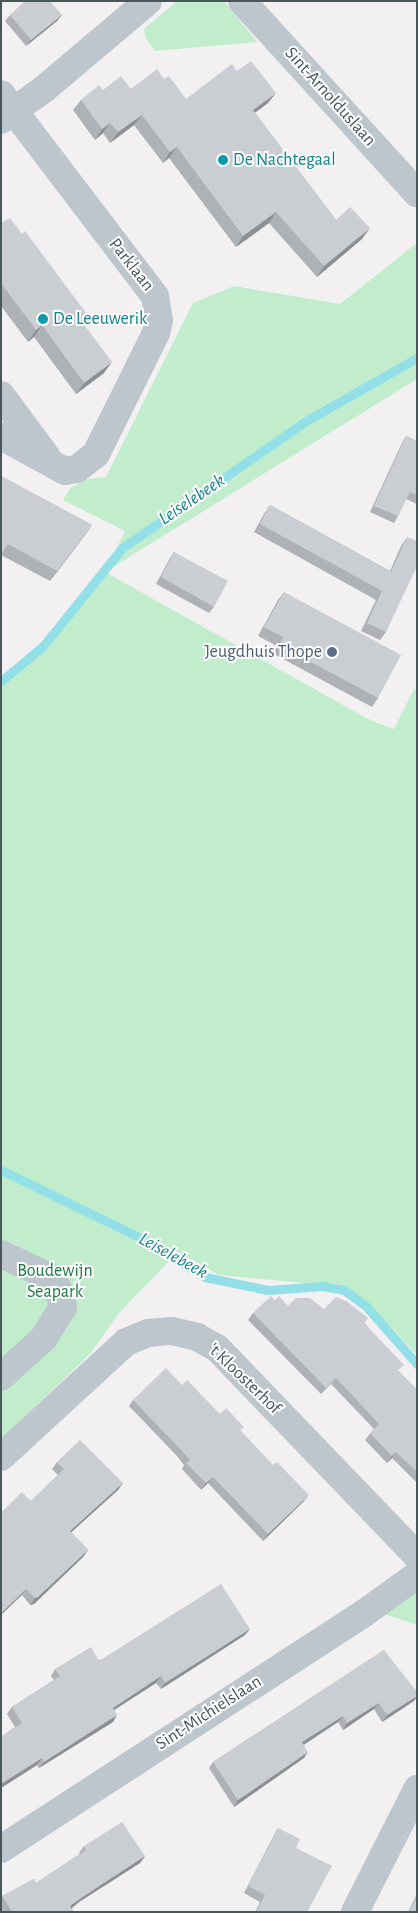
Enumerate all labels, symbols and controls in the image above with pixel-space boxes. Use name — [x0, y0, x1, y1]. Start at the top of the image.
street label: Sint-Arnolduslaan — [280, 43, 380, 151]
place label: De Nachtegaal — [233, 149, 336, 171]
marker: De Nachtegaal — [217, 154, 229, 166]
street label: Parklaan — [104, 234, 158, 296]
place label: De Leeuwerik — [53, 308, 147, 330]
marker: De Leeuwerik — [37, 313, 49, 325]
water label: Leiselebeek — [154, 470, 230, 530]
place label: Jeugdhuis Thope — [204, 641, 322, 663]
marker: Jeugdhuis Thope — [326, 646, 338, 658]
water label: Leiselebeek — [135, 1228, 211, 1284]
park label: Boudewijn Seapark — [17, 1261, 93, 1304]
street label: 't Kloosterhof — [203, 1339, 285, 1419]
street label: Sint-Michielslaan — [152, 1671, 266, 1755]

